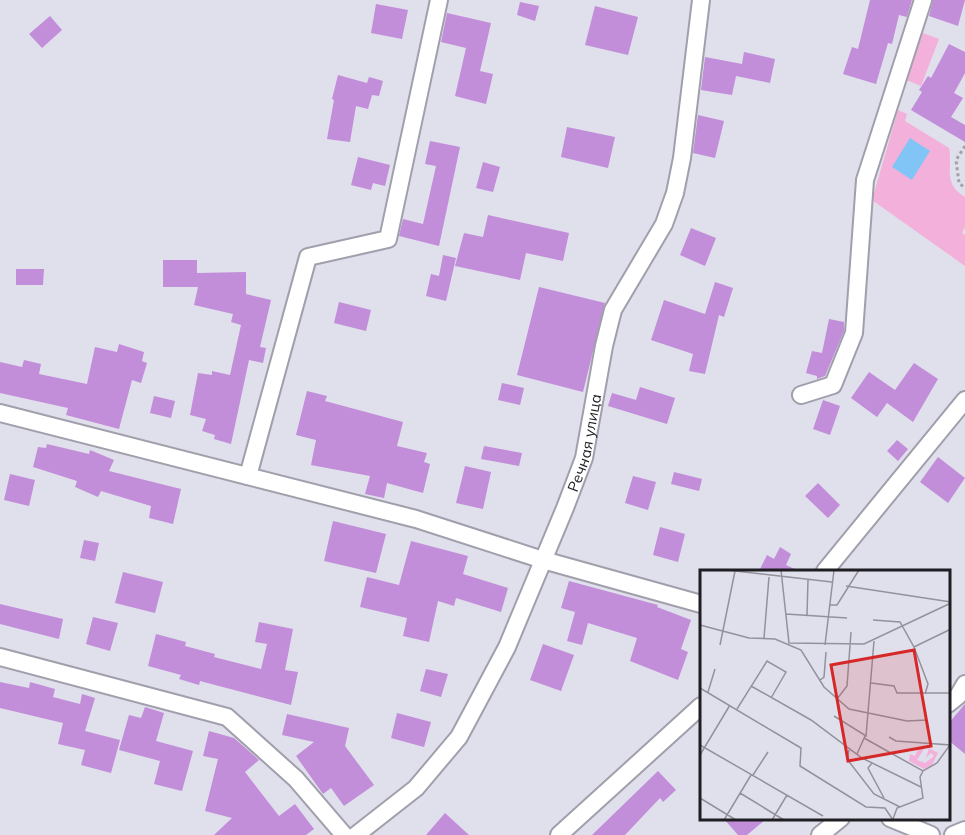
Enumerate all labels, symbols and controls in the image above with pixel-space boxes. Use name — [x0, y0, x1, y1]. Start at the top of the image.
street label: Речная улица — [563, 392, 605, 494]
inset map — [700, 570, 950, 820]

